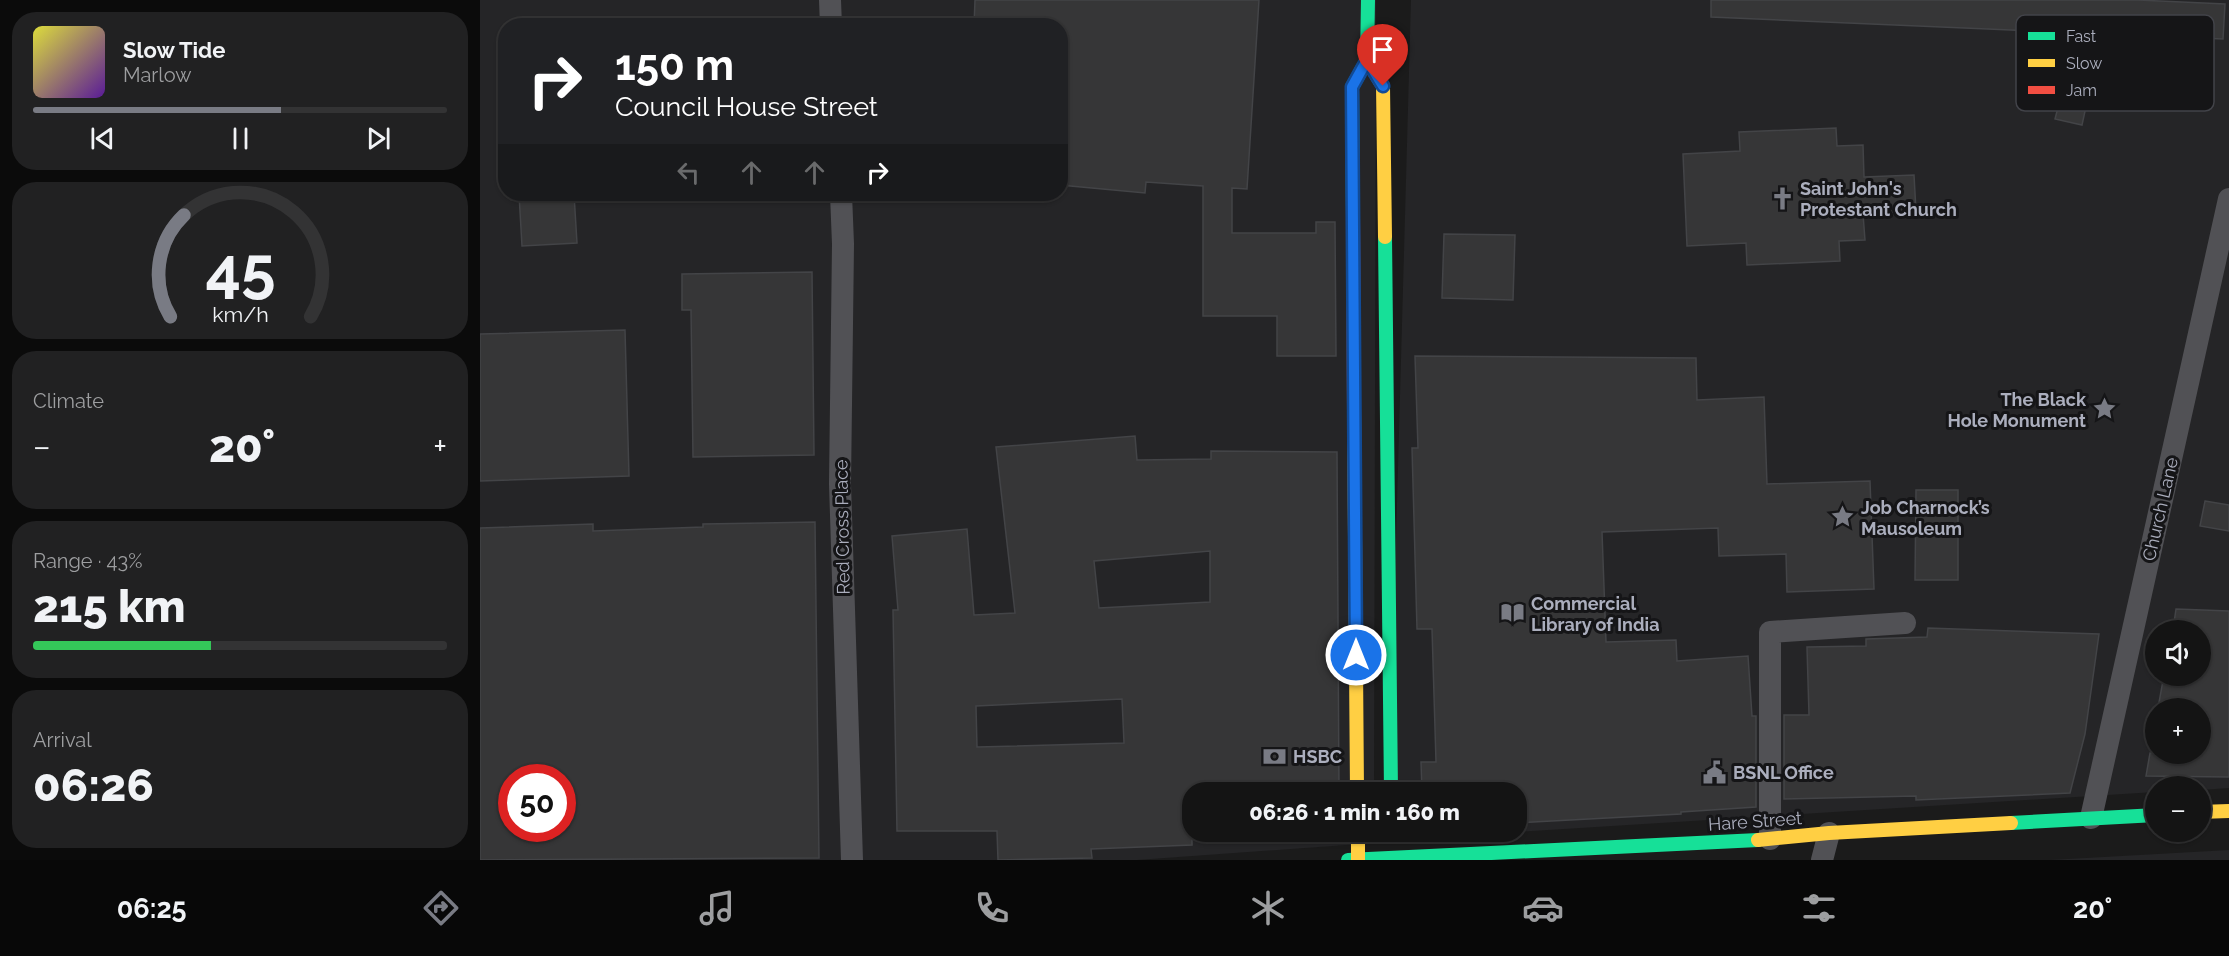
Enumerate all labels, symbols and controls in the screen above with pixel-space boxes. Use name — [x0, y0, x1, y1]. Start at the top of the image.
legend — [2016, 15, 2214, 111]
pin — [1357, 24, 1408, 86]
text: Fast — [2066, 27, 2097, 46]
icon: arrive — [1366, 33, 1399, 66]
text: Slow Tide — [123, 37, 225, 63]
text: 150 m — [615, 41, 734, 90]
icon: right — [516, 42, 594, 120]
text: Slow — [2066, 54, 2102, 73]
text: Marlow — [123, 63, 192, 87]
text: Jam — [2066, 81, 2097, 100]
text: Council House Street — [615, 91, 878, 122]
icon: previous — [86, 122, 119, 155]
icon: pause — [224, 122, 257, 155]
icon: next — [362, 122, 395, 155]
icon: left — [672, 156, 705, 189]
icon: ahead — [735, 156, 768, 189]
icon: ahead — [798, 156, 831, 189]
icon: right — [861, 156, 894, 189]
place label: Saint John's Protestant Church — [1800, 178, 1957, 220]
church icon: Saint John's Protestant Church — [1769, 185, 1795, 211]
text: 45 — [205, 233, 275, 307]
text: km/h — [212, 303, 268, 328]
text: Climate — [33, 389, 104, 413]
place label: The Black Hole Monument — [1947, 389, 2087, 431]
place icon: The Black Hole Monument — [2091, 396, 2117, 422]
text: 20° — [209, 420, 275, 473]
text: − — [33, 427, 51, 466]
text: + — [433, 427, 447, 466]
street label: Church Lane — [2138, 455, 2182, 563]
street label: Red Cross Place — [830, 459, 854, 595]
place label: Job Charnock’s Mausoleum — [1861, 497, 1990, 539]
place icon: Job Charnock’s Mausoleum — [1830, 504, 1856, 530]
text: Range · 43% — [33, 549, 142, 573]
text: 215 km — [33, 580, 186, 633]
place label: Commercial Library of India — [1531, 593, 1659, 635]
library icon: Commercial Library of India — [1500, 600, 1526, 626]
map controls — [2145, 620, 2211, 842]
button: sound — [2145, 620, 2211, 686]
position arrow — [1324, 623, 1388, 687]
button: + — [2145, 698, 2211, 764]
text: Arrival — [33, 728, 92, 752]
bank icon: HSBC — [1262, 743, 1288, 769]
place label: HSBC — [1293, 746, 1342, 767]
text: 06:26 — [33, 759, 154, 812]
public building icon: BSNL Office — [1702, 759, 1728, 785]
place label: BSNL Office — [1733, 762, 1834, 783]
speed limit sign: 50 — [498, 764, 576, 842]
button: − — [2145, 776, 2211, 842]
text: 06:26 · 1 min · 160 m — [1249, 799, 1460, 825]
street label: Hare Street — [1707, 807, 1803, 835]
icon: directions — [420, 887, 462, 929]
icon: music — [696, 887, 738, 929]
icon: phone — [971, 887, 1013, 929]
icon: climate — [1247, 887, 1289, 929]
icon: car — [1522, 887, 1564, 929]
icon: filters — [1798, 887, 1840, 929]
text: 06:25 — [117, 893, 187, 924]
text: 20° — [2073, 893, 2112, 924]

